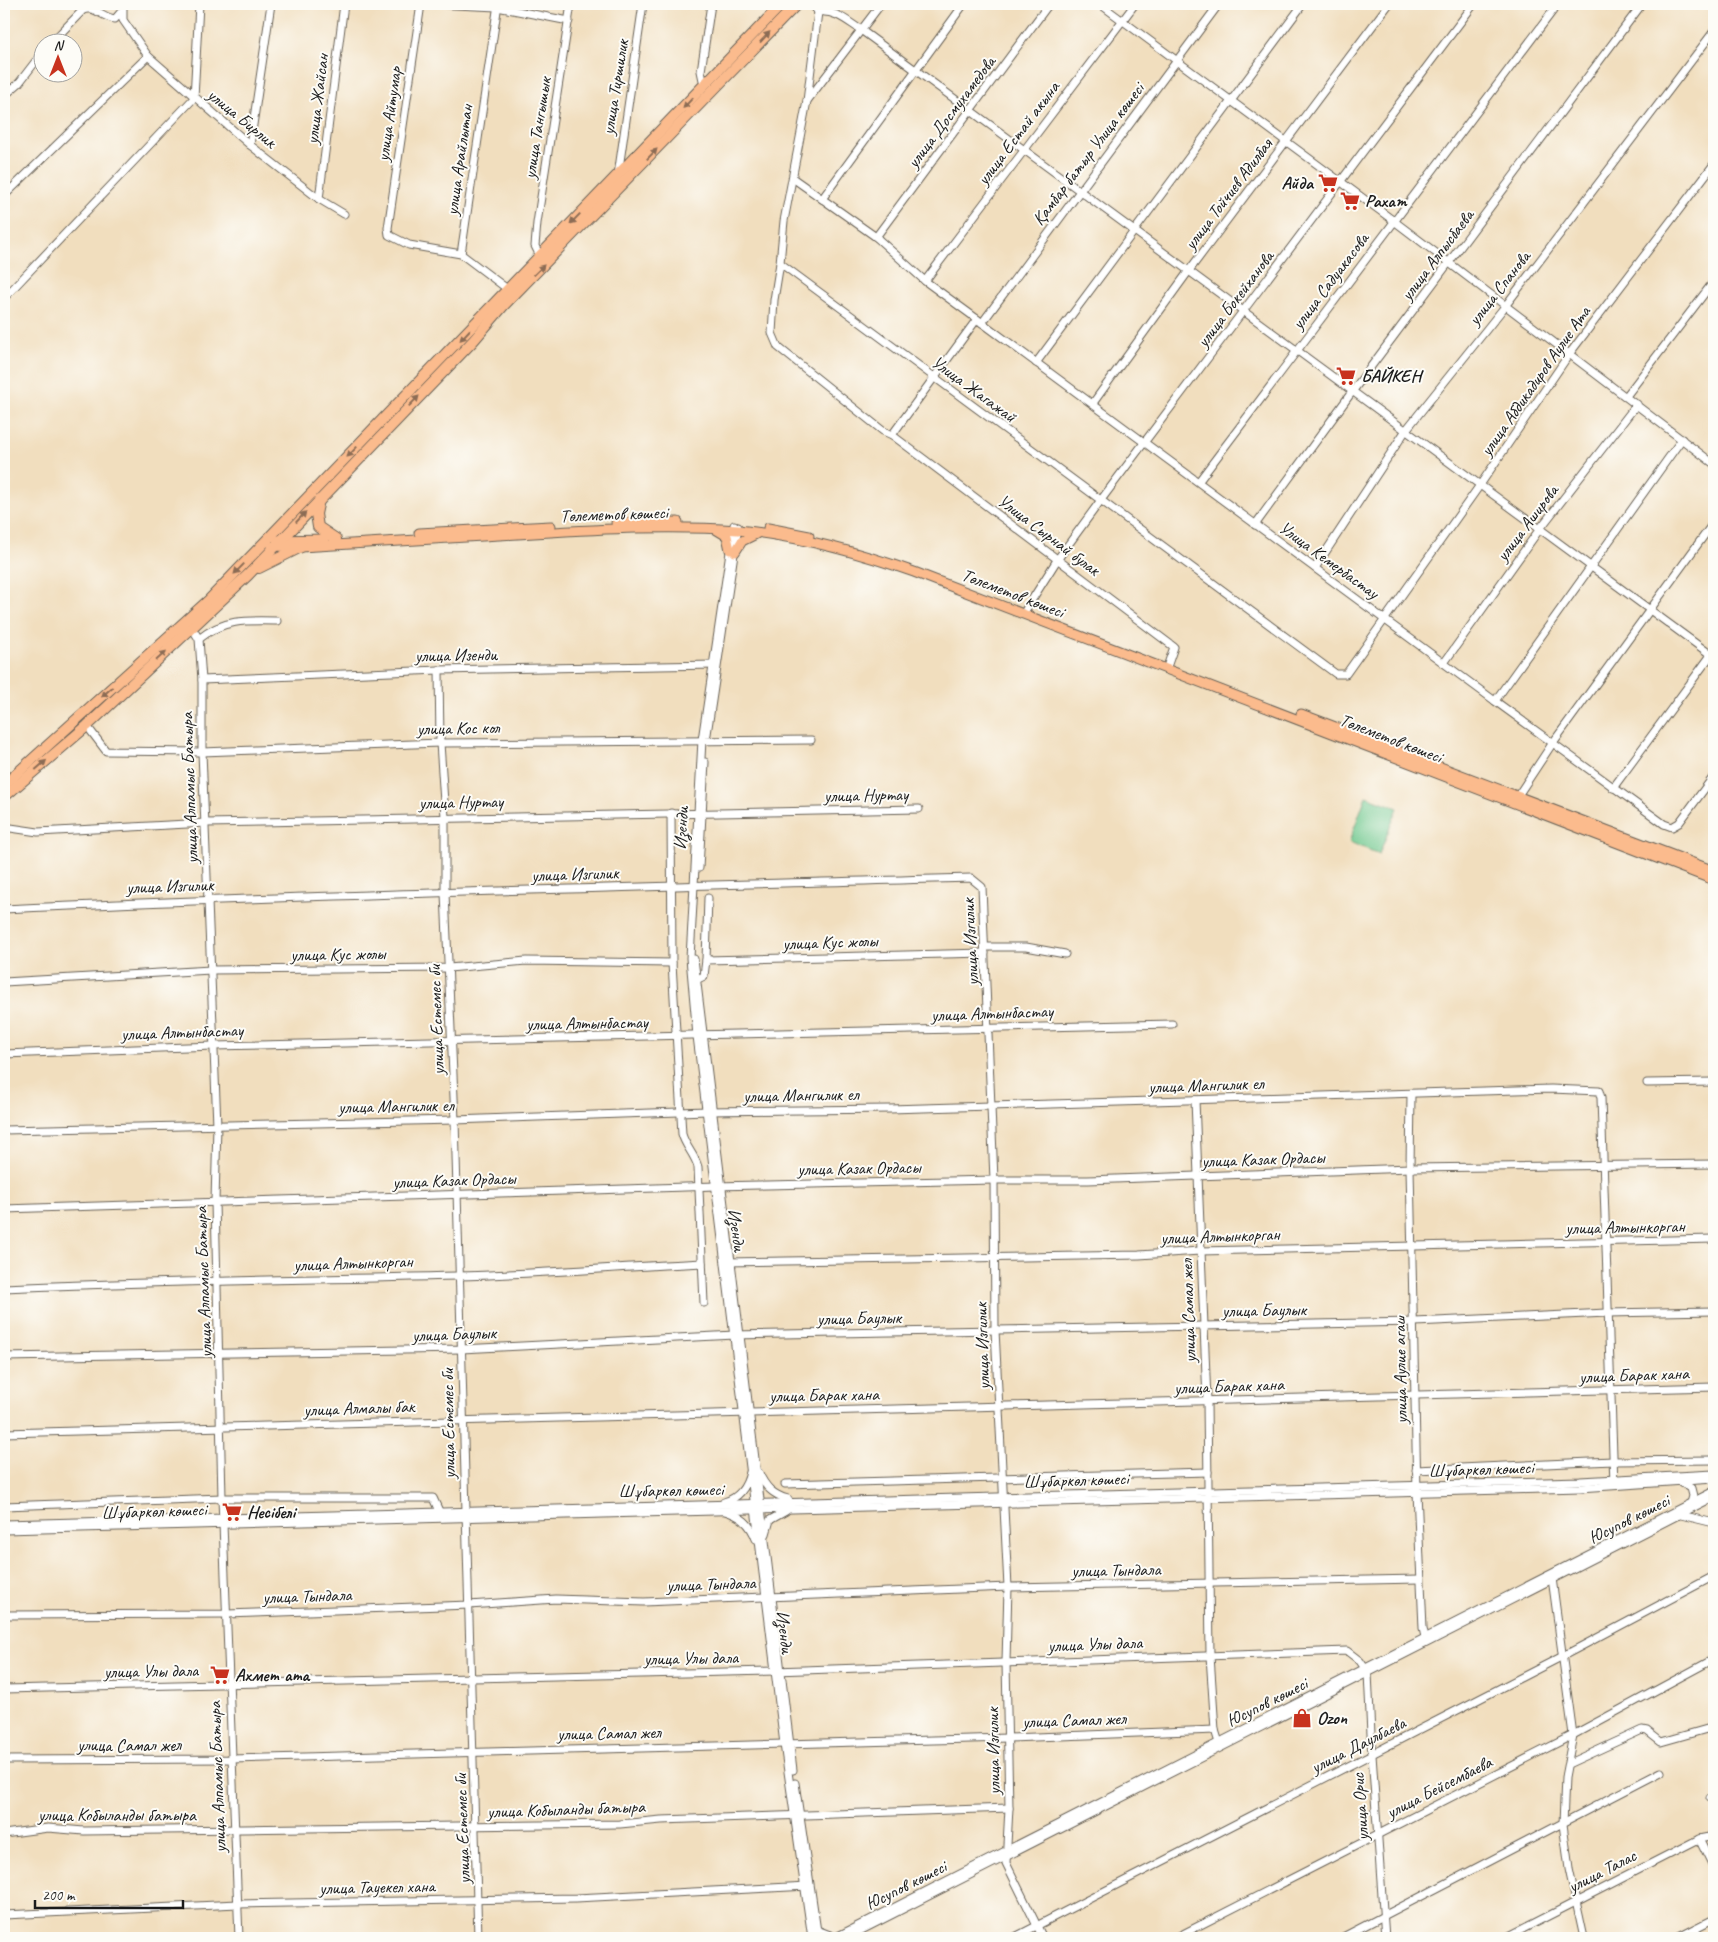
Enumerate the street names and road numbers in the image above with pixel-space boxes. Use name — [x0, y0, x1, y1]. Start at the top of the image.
street label: улица Тиршилик — [596, 36, 634, 137]
street label: улица Досмухамедова — [901, 50, 1001, 173]
street label: улица Жайсан — [300, 51, 334, 146]
street label: улица Айтумар — [371, 64, 407, 164]
street label: улица Тангышык — [518, 73, 556, 181]
street label: улица Естай акына — [971, 76, 1065, 190]
street label: Қамбар батыр Улица көшесі — [1027, 76, 1150, 230]
street label: улица Бирлик — [202, 83, 282, 153]
street label: улица Арайлытан — [440, 102, 478, 218]
street label: улица Тойчиев Адилбая — [1178, 133, 1278, 255]
street label: улица Алпысбаева — [1395, 204, 1479, 306]
street label: улица Садуакасова — [1286, 227, 1374, 334]
street label: улица Бокейханова — [1191, 245, 1279, 352]
street label: улица Спанова — [1462, 245, 1536, 330]
street label: улица Абдикадиров Аулие Ата — [1474, 300, 1596, 461]
street label: Улица Жагажай — [927, 351, 1022, 428]
street label: улица Аширова — [1490, 479, 1564, 566]
street label: Улица Сырнай булак — [994, 489, 1106, 581]
street label: Төлеметов көшесі — [560, 501, 671, 527]
street label: Улица Кемербастау — [1275, 516, 1385, 605]
street label: Төлеметов көшесі — [959, 563, 1070, 624]
street label: улица Изенди — [414, 643, 498, 667]
street label: Төлеметов көшесі — [1337, 708, 1448, 769]
street label: улица Алпамыс Батыра — [175, 711, 203, 865]
street label: улица Кос кол — [416, 716, 501, 740]
street label: улица Нуртау — [823, 783, 910, 807]
street label: улица Нуртау — [418, 790, 505, 814]
street label: Изенди — [669, 805, 694, 850]
street label: улица Изгилик — [530, 861, 621, 887]
street label: улица Изгилик — [125, 873, 216, 899]
street label: улица Изгилик — [957, 896, 983, 987]
street label: улица Кус жолы — [781, 929, 879, 955]
street label: улица Кус жолы — [289, 942, 387, 966]
street label: улица Естемес би — [423, 963, 449, 1076]
street label: улица Алтынбастау — [930, 1000, 1055, 1026]
street label: улица Алтынбастау — [525, 1011, 650, 1035]
street label: улица Алтынбастау — [120, 1019, 245, 1045]
street label: улица Мангилик ел — [1147, 1072, 1266, 1098]
street label: улица Мангилик ел — [742, 1083, 861, 1107]
street label: улица Мангилик ел — [337, 1094, 456, 1118]
street label: улица Казак Ордасы — [1200, 1146, 1326, 1172]
street label: улица Казак Ордасы — [796, 1156, 922, 1180]
street label: улица Казак Ордасы — [391, 1167, 517, 1193]
street label: улица Алпамыс Батыра — [189, 1205, 217, 1359]
street label: Изенди — [722, 1207, 751, 1254]
street label: улица Алтынкорган — [1564, 1215, 1686, 1239]
street label: улица Алтынкорган — [1159, 1223, 1282, 1249]
street label: улица Алтынкорган — [292, 1250, 415, 1276]
street label: улица Самал жел — [1175, 1258, 1201, 1364]
street label: улица Баулык — [1221, 1298, 1309, 1322]
street label: улица Изгилик — [969, 1300, 995, 1391]
street label: улица Баулык — [816, 1306, 904, 1330]
street label: улица Аулие агаш — [1388, 1315, 1412, 1425]
street label: улица Баулык — [411, 1321, 499, 1346]
street label: улица Барак хана — [1578, 1362, 1690, 1388]
street label: улица Естемес би — [436, 1367, 460, 1480]
street label: улица Барак хана — [1173, 1373, 1285, 1399]
street label: улица Барак хана — [768, 1383, 880, 1407]
street label: улица Алмалы бак — [302, 1395, 416, 1421]
street label: Шұбаркөл көшесі — [1428, 1456, 1537, 1482]
street label: Шұбаркөл көшесі — [1023, 1467, 1132, 1493]
street label: Шұбаркөл көшесі — [618, 1478, 726, 1502]
street label: Юсупов көшесі — [1585, 1488, 1675, 1549]
street label: Шұбаркөл көшесі — [101, 1498, 210, 1524]
street label: улица Тындала — [1070, 1558, 1163, 1582]
street label: улица Тындала — [665, 1571, 758, 1597]
street label: улица Тындала — [261, 1583, 354, 1609]
street label: Изенди — [770, 1609, 799, 1656]
street label: улица Улы дала — [1046, 1631, 1144, 1657]
street label: улица Улы дала — [643, 1646, 740, 1670]
street label: улица Улы дала — [103, 1659, 200, 1683]
street label: Юсупов көшесі — [1223, 1671, 1313, 1732]
street label: улица Алпамыс Батыра — [203, 1700, 231, 1854]
street label: улица Изгилик — [981, 1706, 1005, 1796]
street label: улица Самал жел — [1021, 1707, 1127, 1733]
street label: улица Даулбаева — [1306, 1711, 1410, 1779]
street label: улица Самал жел — [556, 1721, 662, 1745]
street label: улица Самал жел — [76, 1734, 182, 1756]
street label: улица Бейсембаева — [1382, 1750, 1497, 1824]
street label: улица Орис — [1347, 1771, 1373, 1843]
street label: улица Естемес би — [449, 1772, 475, 1885]
street label: улица Кобыланды батыра — [486, 1795, 646, 1823]
street label: улица Кобыланды батыра — [37, 1804, 197, 1826]
street label: улица Талас — [1563, 1844, 1641, 1898]
street label: Юсупов көшесі — [862, 1854, 952, 1915]
street label: улица Тауекел хана — [318, 1875, 437, 1899]

